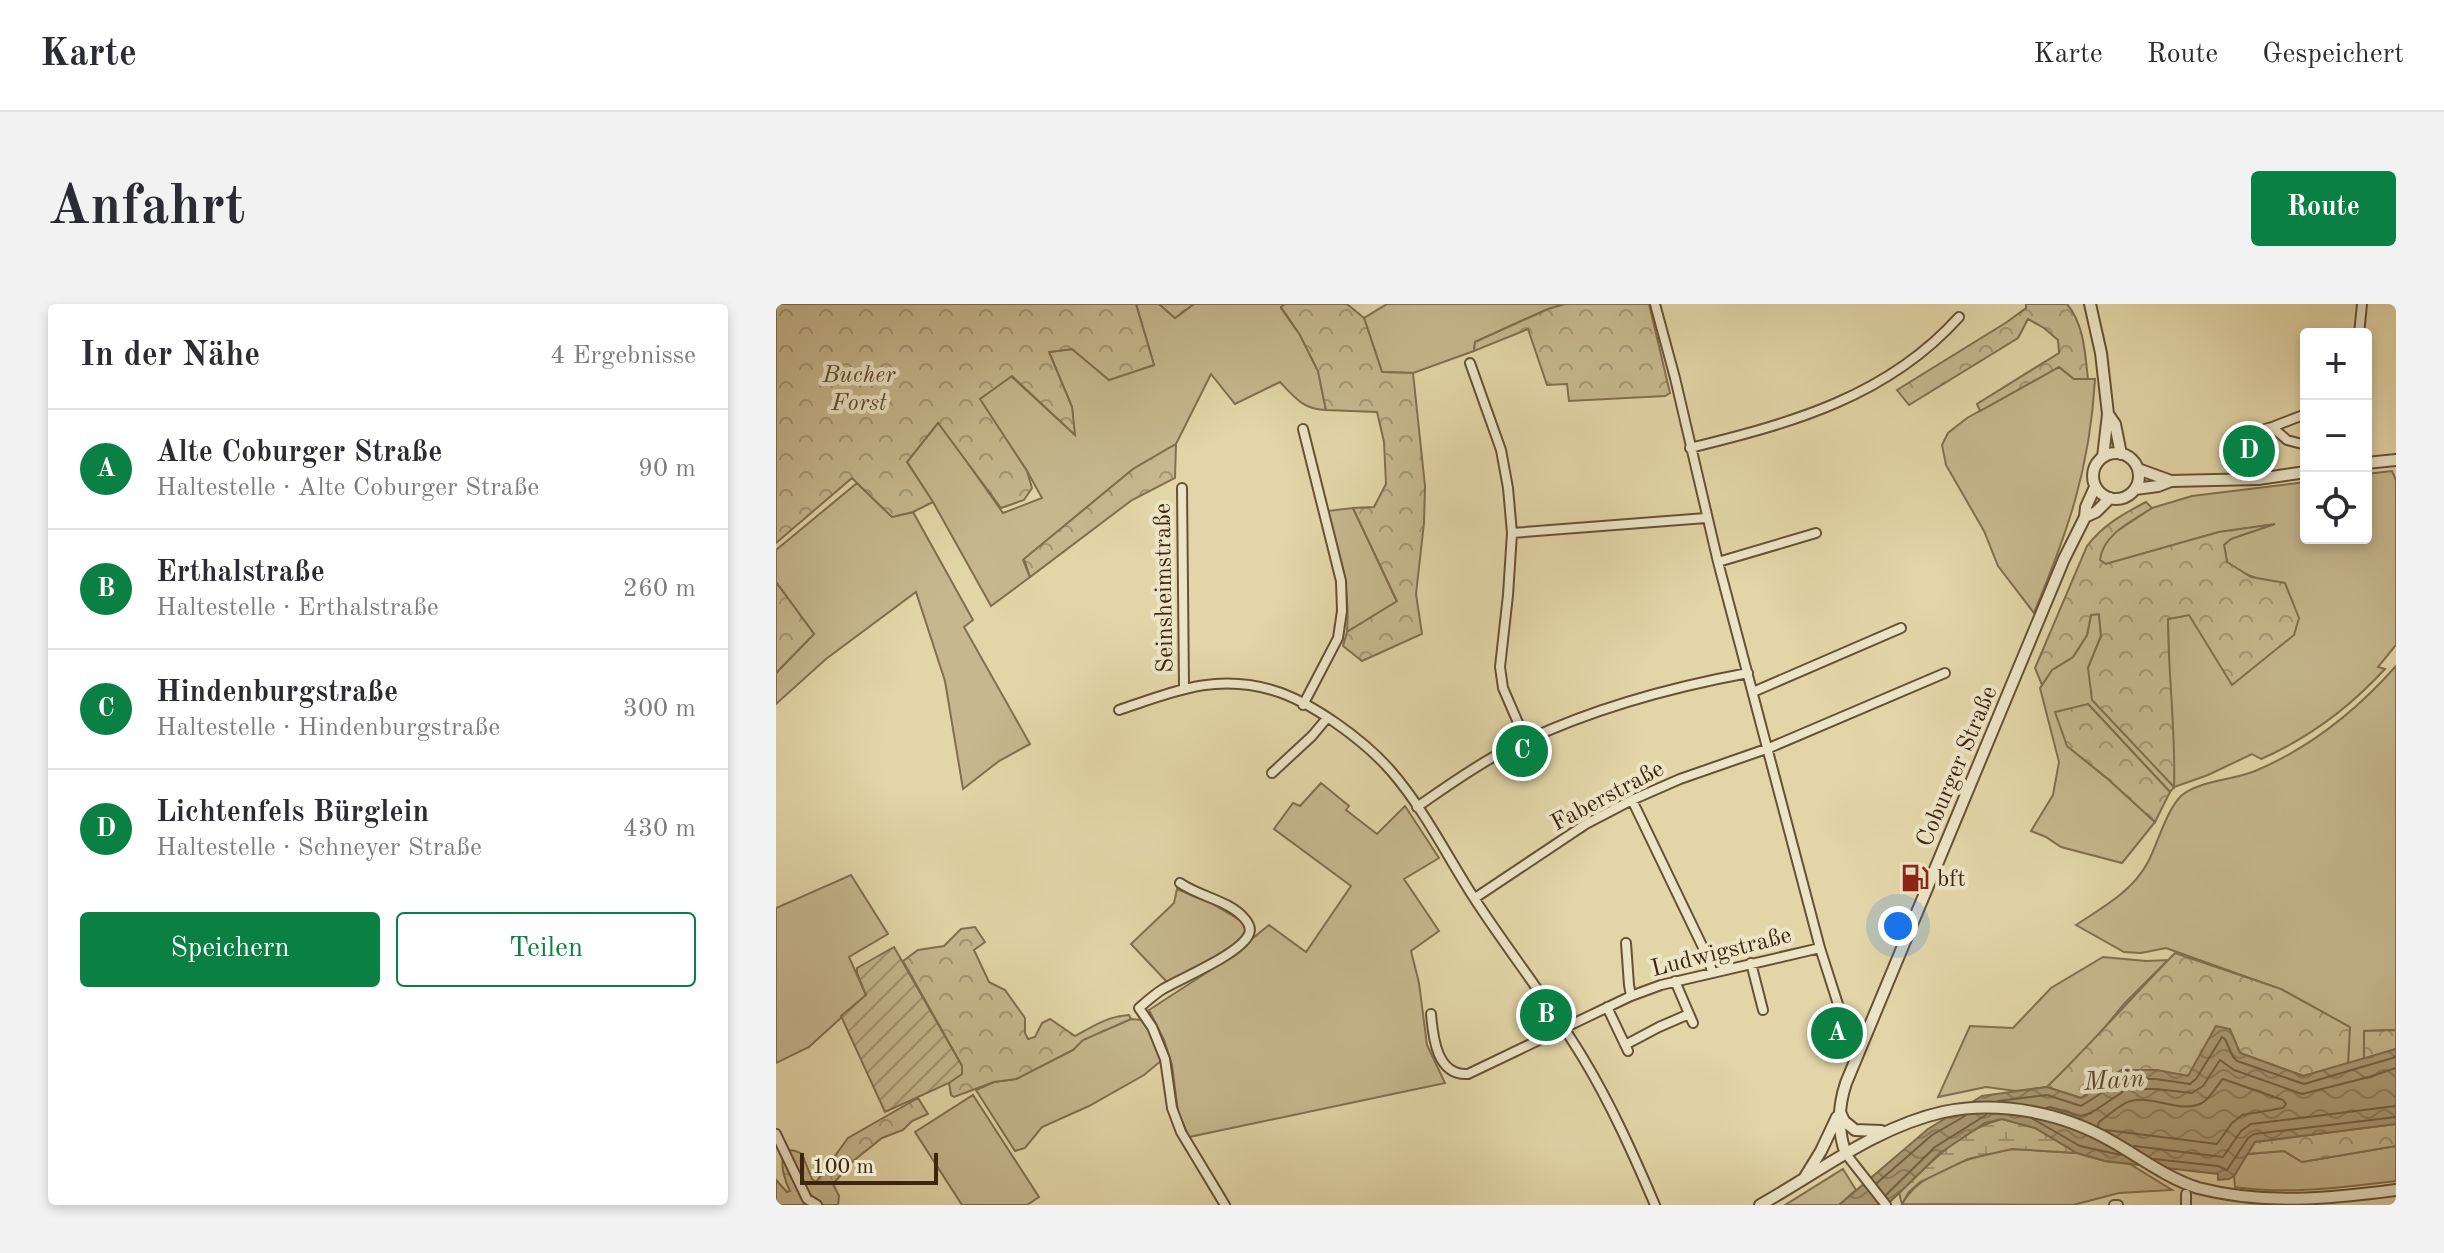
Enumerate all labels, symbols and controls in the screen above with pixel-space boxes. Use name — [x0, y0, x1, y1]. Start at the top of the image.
text: Karte — [40, 36, 137, 74]
text: Karte — [2034, 41, 2103, 69]
text: Route — [2147, 41, 2218, 69]
text: Gespeichert — [2262, 41, 2404, 69]
button: Route — [2251, 171, 2396, 246]
text: Anfahrt — [48, 180, 245, 236]
map controls — [2300, 328, 2372, 544]
button: + — [2300, 328, 2372, 400]
text: In der Nähe — [80, 339, 260, 373]
text: 4 Ergebnisse — [550, 343, 696, 369]
park label: Bucher Forst — [822, 364, 896, 416]
button: − — [2300, 400, 2372, 472]
pin: D — [2223, 421, 2275, 481]
text: Alte Coburger Straße — [156, 438, 442, 468]
text: A — [96, 456, 116, 482]
text: 90 m — [638, 456, 696, 482]
button: locate — [2300, 472, 2372, 544]
text: Haltestelle · Alte Coburger Straße — [156, 475, 539, 501]
street label: Seinsheimstraße — [1152, 503, 1178, 673]
text: Erthalstraße — [156, 558, 325, 588]
text: B — [97, 576, 115, 602]
text: 260 m — [623, 576, 696, 602]
text: Haltestelle · Erthalstraße — [156, 595, 439, 621]
text: Hindenburgstraße — [156, 678, 398, 708]
street label: Coburger Straße — [1913, 683, 2003, 851]
text: C — [97, 696, 115, 722]
text: 300 m — [623, 696, 696, 722]
text: Haltestelle · Hindenburgstraße — [156, 715, 500, 741]
pin: C — [1496, 721, 1548, 781]
street label: Faberstraße — [1548, 757, 1668, 836]
text: Lichtenfels Bürglein — [156, 798, 429, 828]
text: D — [96, 816, 116, 842]
text: 430 m — [623, 816, 696, 842]
text: Haltestelle · Schneyer Straße — [156, 835, 482, 861]
fuel station icon: bft — [1900, 863, 1930, 893]
place label: bft — [1937, 868, 1966, 892]
your location — [1878, 906, 1918, 946]
button: Speichern — [80, 912, 380, 987]
button: Teilen — [396, 912, 696, 987]
street label: Ludwigstraße — [1649, 924, 1794, 982]
pin: B — [1520, 985, 1572, 1045]
pin: A — [1811, 1003, 1863, 1063]
water label: Main — [2082, 1066, 2145, 1096]
scale bar — [800, 1149, 938, 1185]
text: 100 m — [812, 1156, 874, 1178]

